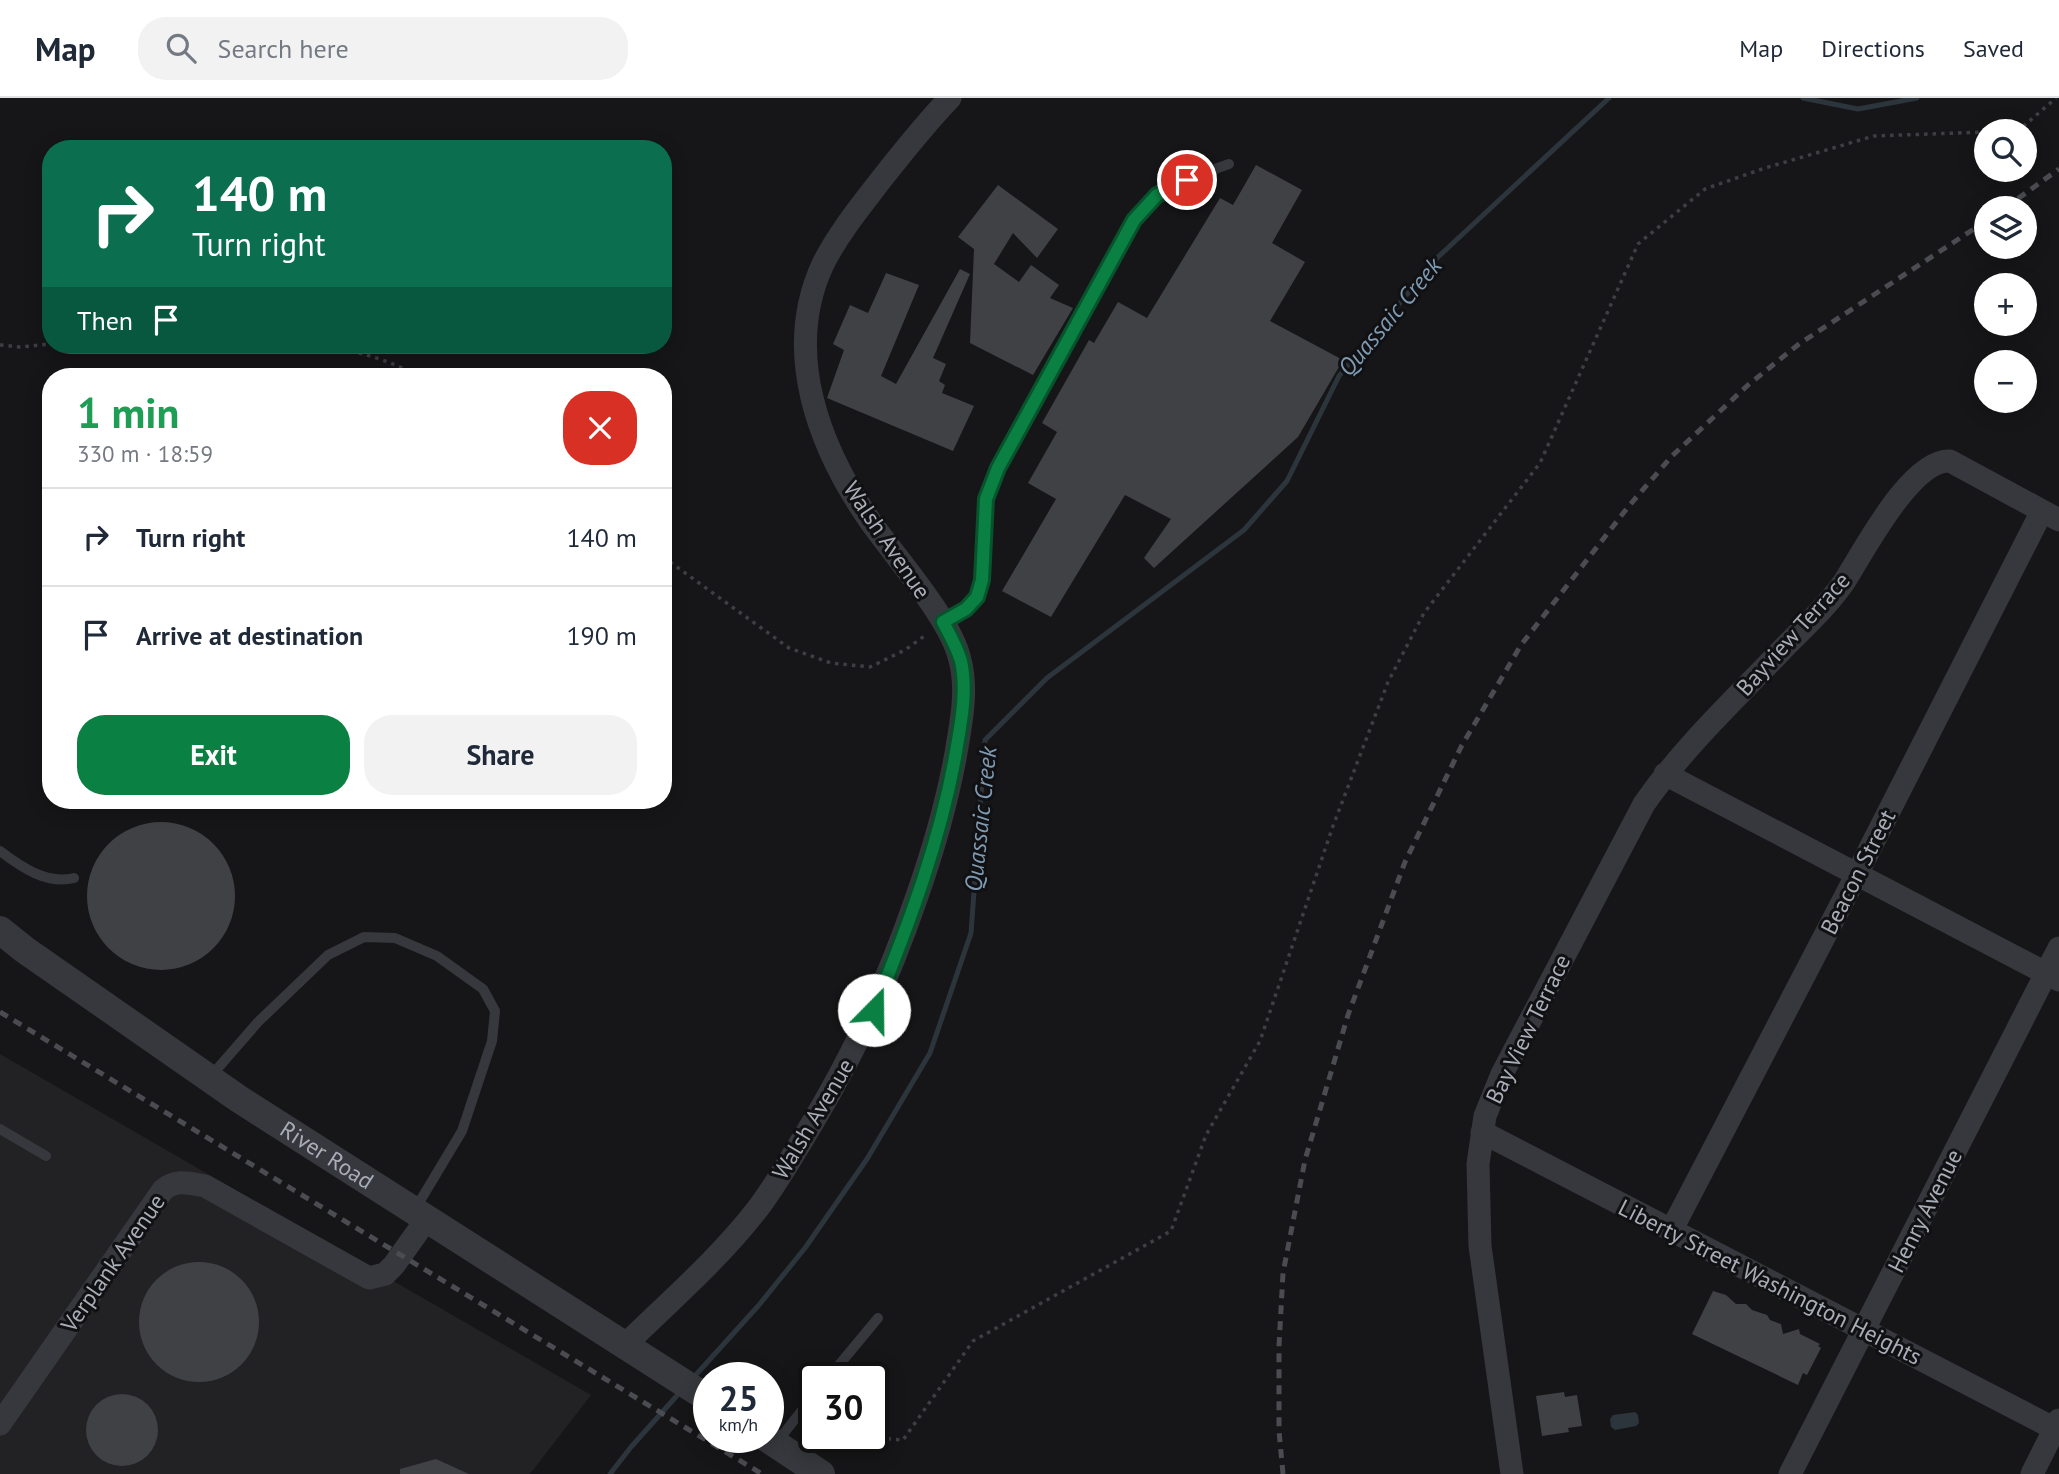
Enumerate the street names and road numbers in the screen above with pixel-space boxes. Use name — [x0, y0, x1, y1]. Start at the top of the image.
street label: Walsh Avenue — [837, 475, 937, 604]
street label: Bayview Terrace — [1730, 566, 1856, 701]
street label: Beacon Street — [1814, 804, 1901, 939]
street label: Bay View Terrace — [1479, 949, 1576, 1108]
street label: Walsh Avenue — [765, 1053, 860, 1184]
street label: River Road — [275, 1114, 379, 1195]
street label: Henry Avenue — [1881, 1144, 1968, 1277]
street label: Verplank Avenue — [54, 1188, 171, 1338]
street label: Liberty Street Washington Heights — [1614, 1192, 1927, 1371]

